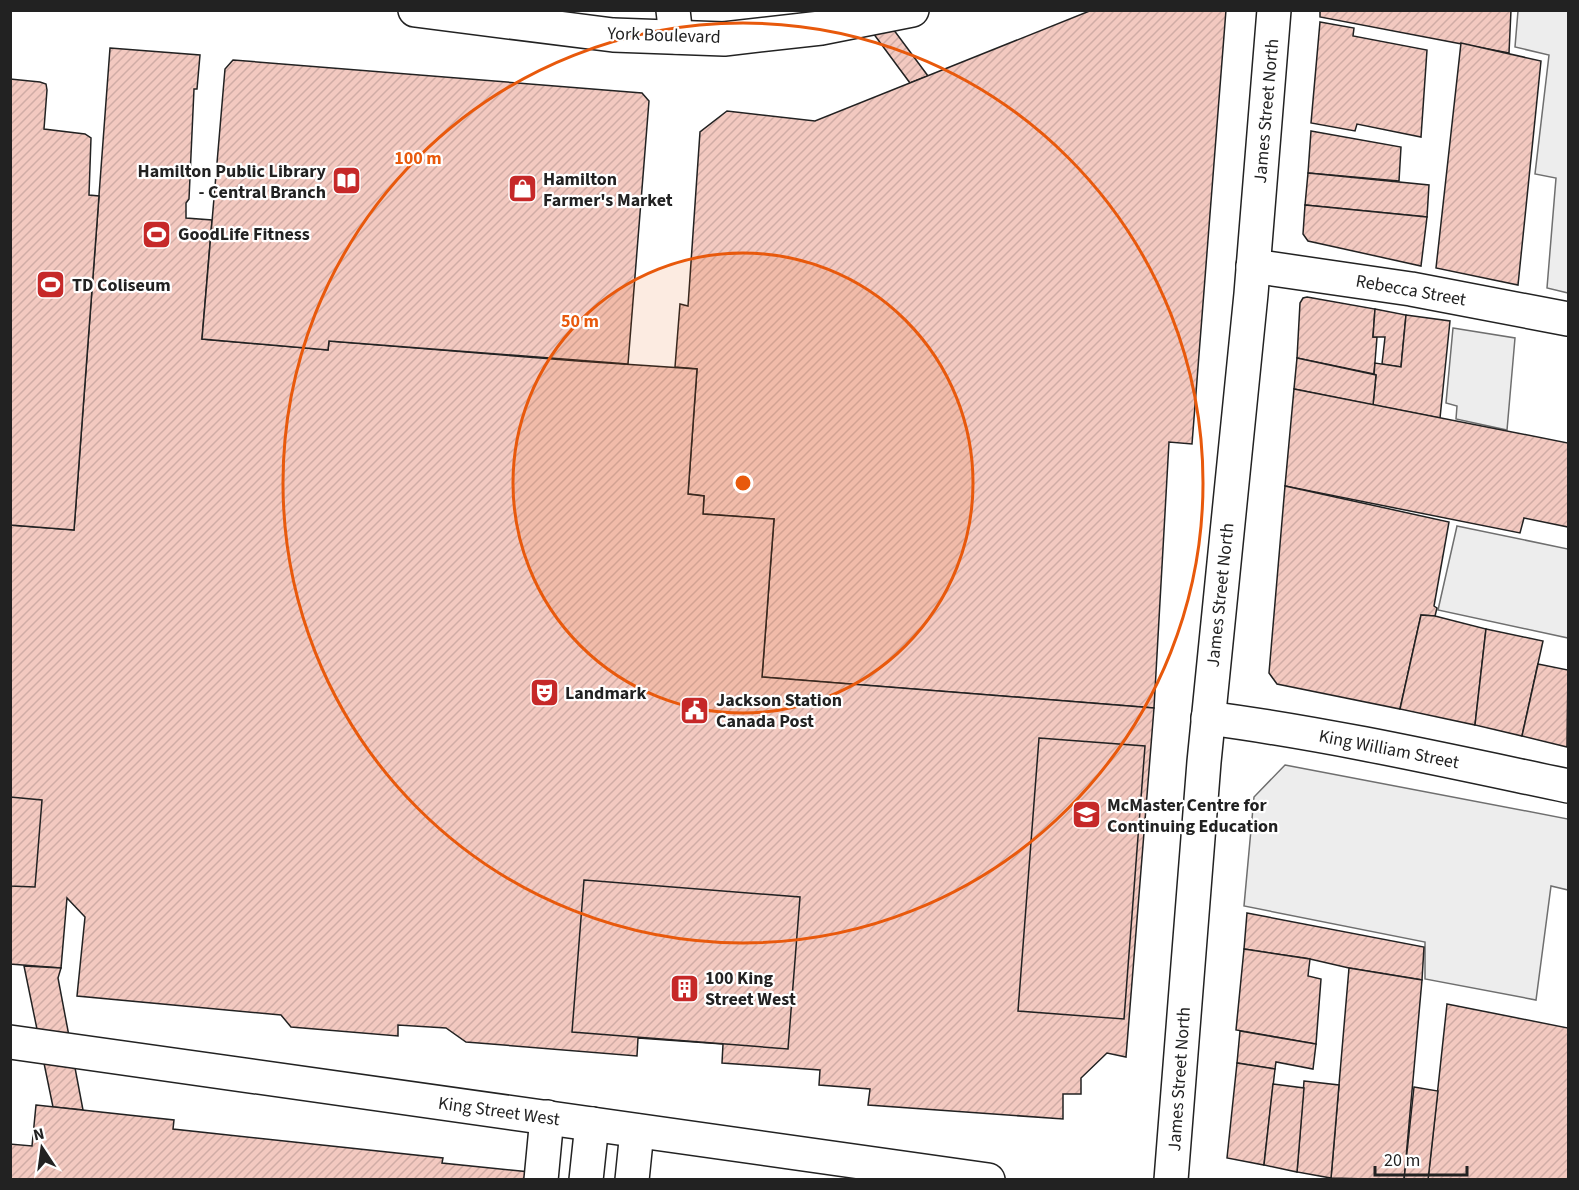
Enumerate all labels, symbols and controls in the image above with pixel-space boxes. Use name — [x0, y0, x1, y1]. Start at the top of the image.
street label: York Boulevard — [606, 21, 721, 50]
street label: James Street North — [1248, 38, 1285, 184]
text: 100 m — [394, 146, 442, 171]
place label: Hamilton Public Library - Central Branch — [138, 159, 327, 205]
library icon: Hamilton Public Library - Central Branch — [331, 165, 363, 197]
place label: Hamilton Farmer's Market — [543, 167, 673, 213]
shop icon: Hamilton Farmer's Market — [506, 173, 538, 205]
sports icon: GoodLife Fitness — [141, 218, 173, 250]
place label: GoodLife Fitness — [178, 222, 310, 247]
sports icon: TD Coliseum — [35, 269, 67, 301]
street label: Rebecca Street — [1354, 269, 1468, 312]
place label: TD Coliseum — [72, 273, 171, 298]
text: 50 m — [561, 309, 599, 334]
centre of rings — [733, 473, 753, 493]
street label: James Street North — [1200, 522, 1241, 668]
theatre icon: Landmark — [528, 677, 560, 709]
place label: Landmark — [565, 681, 646, 706]
place label: Jackson Station Canada Post — [716, 688, 842, 734]
public building icon: Jackson Station Canada Post — [679, 694, 711, 726]
street label: King William Street — [1317, 724, 1461, 775]
place label: McMaster Centre for Continuing Education — [1107, 793, 1278, 839]
school or university icon: McMaster Centre for Continuing Education — [1070, 799, 1102, 831]
place label: 100 King Street West — [705, 966, 796, 1012]
building icon: 100 King Street West — [668, 972, 700, 1004]
street label: James Street North — [1162, 1006, 1197, 1152]
street label: King Street West — [437, 1091, 561, 1132]
north arrow — [12, 1118, 72, 1178]
text: N — [31, 1122, 47, 1146]
scale bar — [1375, 1139, 1466, 1177]
text: 20 m — [1384, 1148, 1420, 1173]

